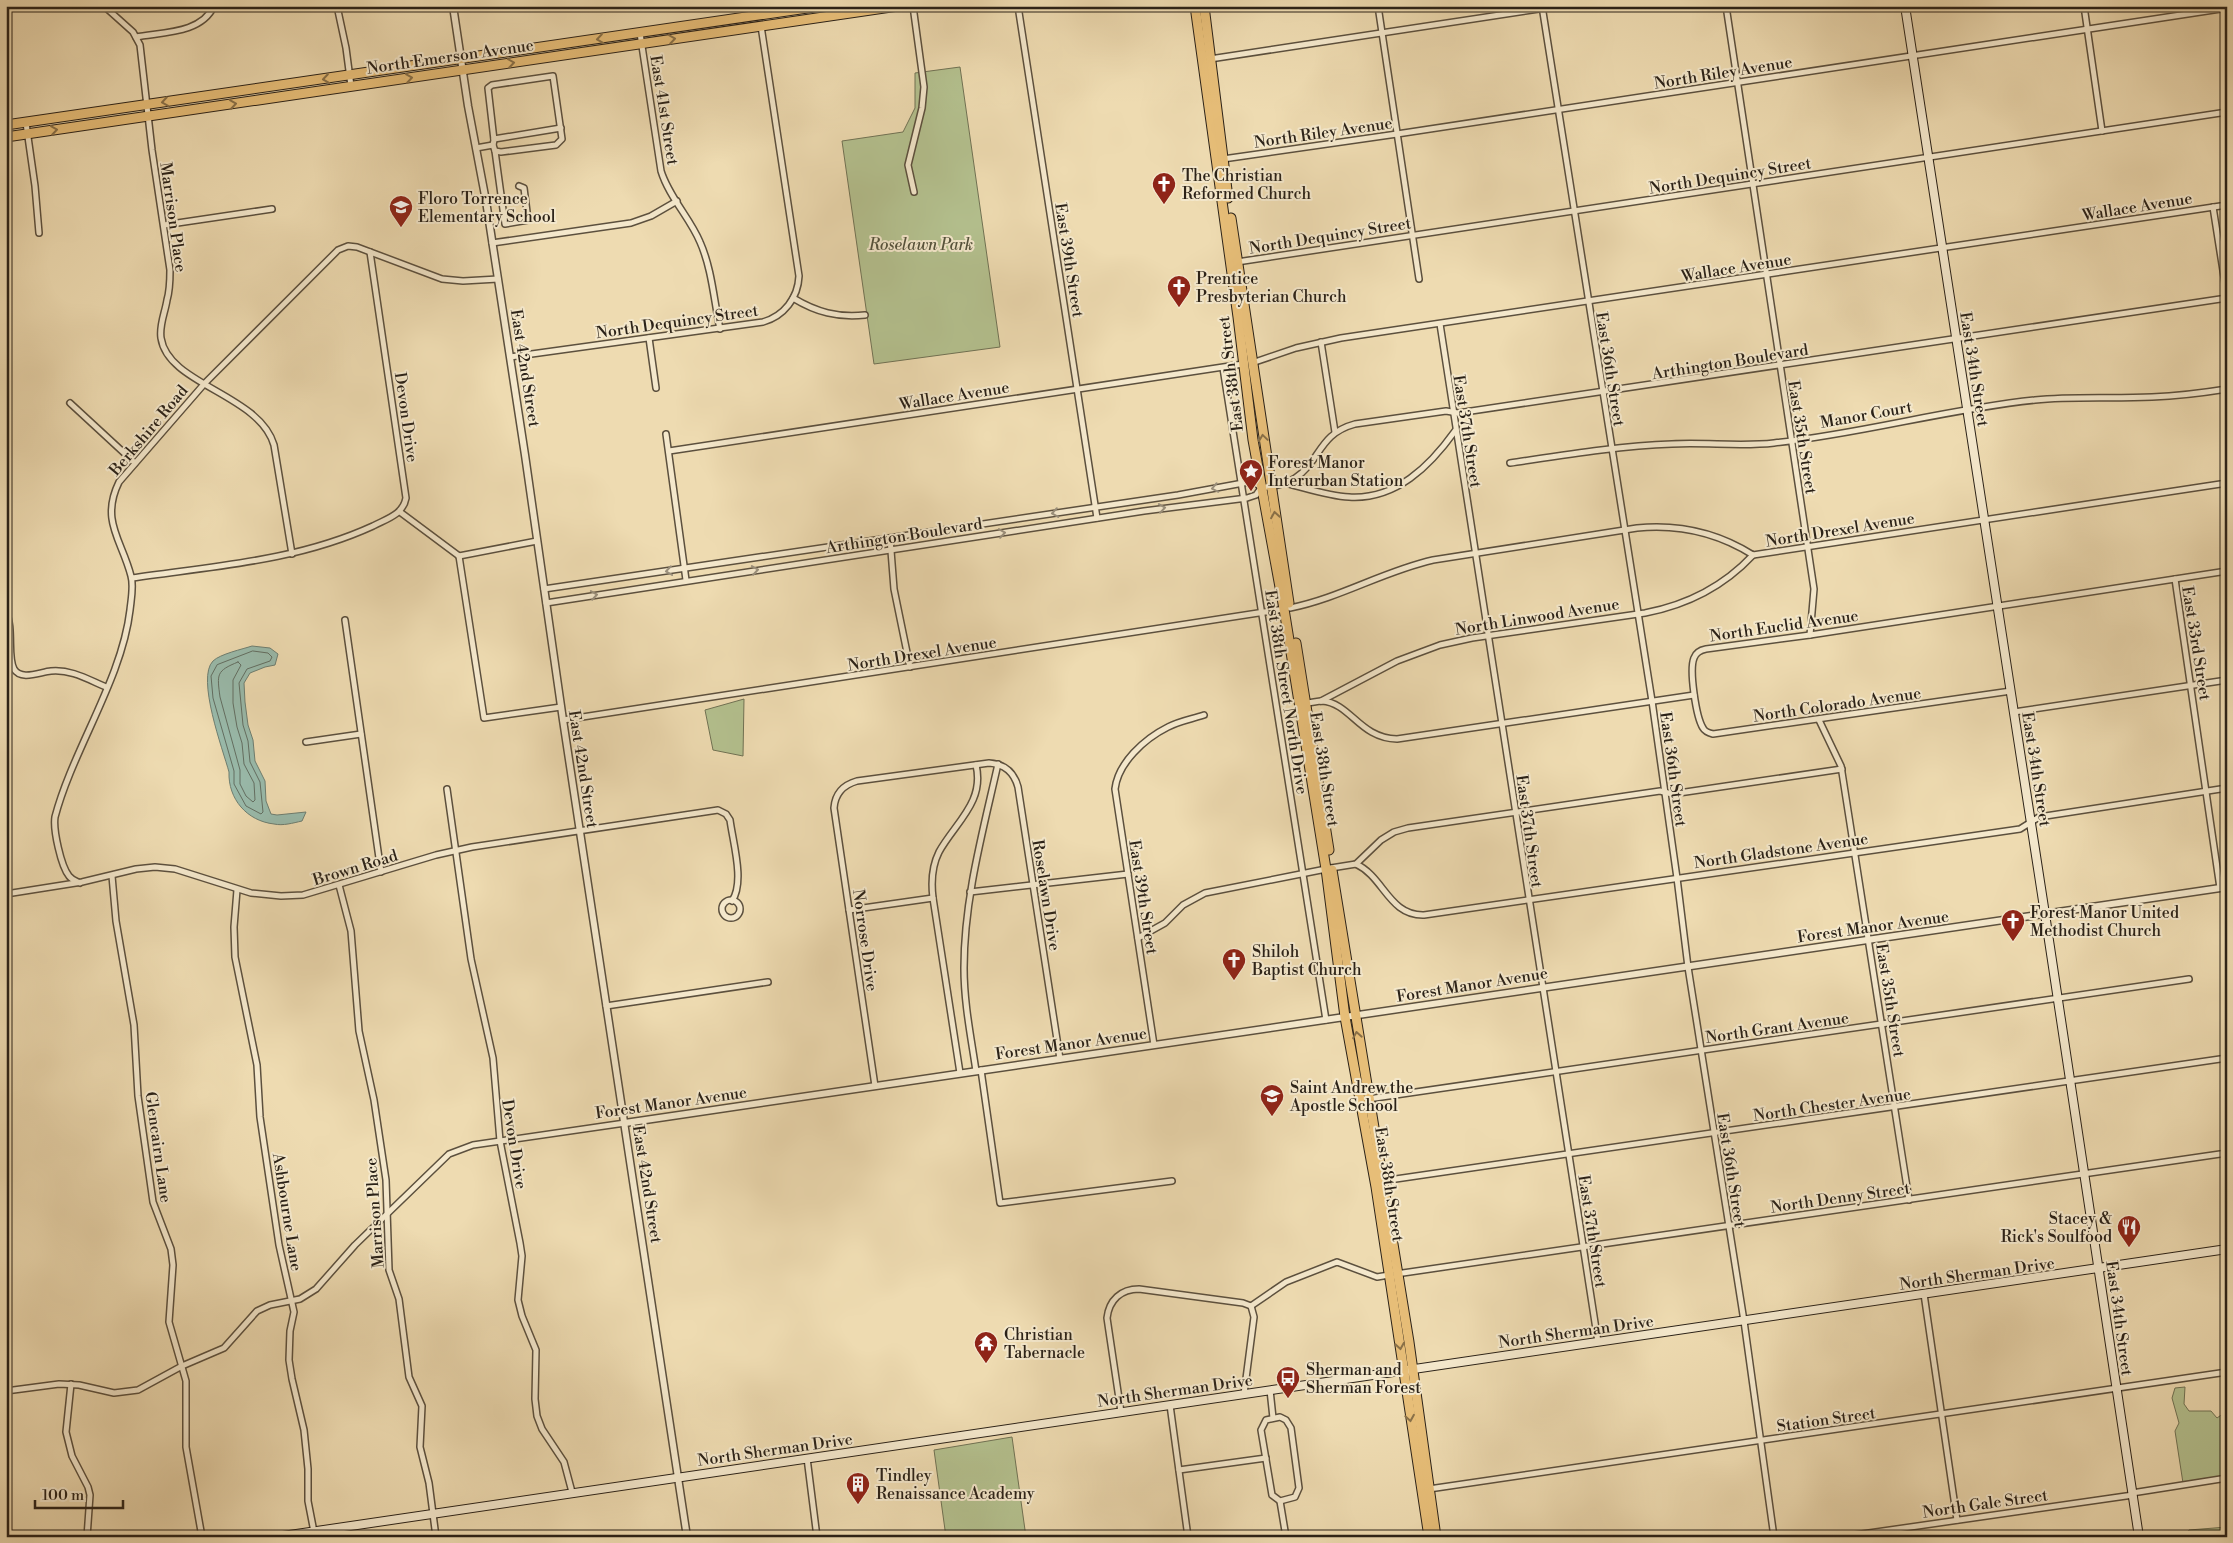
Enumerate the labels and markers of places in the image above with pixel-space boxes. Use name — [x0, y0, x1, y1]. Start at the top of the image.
place label: The Christian Reformed Church — [1182, 166, 1312, 204]
church icon: The Christian Reformed Church — [1151, 171, 1177, 205]
place label: Floro Torrence Elementary School — [418, 189, 556, 227]
school or university icon: Floro Torrence Elementary School — [388, 194, 414, 228]
place label: Prentice Presbyterian Church — [1196, 269, 1347, 307]
church icon: Prentice Presbyterian Church — [1166, 274, 1192, 308]
place label: Forest Manor Interurban Station — [1268, 453, 1404, 491]
place icon: Forest Manor Interurban Station — [1238, 458, 1264, 492]
place label: Forest Manor United Methodist Church — [2030, 903, 2179, 941]
church icon: Forest Manor United Methodist Church — [2000, 908, 2026, 942]
place label: Shiloh Baptist Church — [1251, 942, 1362, 980]
church icon: Shiloh Baptist Church — [1221, 947, 1247, 981]
place label: Saint Andrew the Apostle School — [1289, 1078, 1413, 1116]
school or university icon: Saint Andrew the Apostle School — [1259, 1083, 1285, 1117]
place label: Stacey & Rick's Soulfood — [2001, 1209, 2112, 1247]
restaurant icon: Stacey & Rick's Soulfood — [2116, 1214, 2142, 1248]
place label: Christian Tabernacle — [1004, 1325, 1085, 1363]
temple icon: Christian Tabernacle — [973, 1330, 999, 1364]
place label: Sherman and Sherman Forest — [1306, 1360, 1421, 1398]
bus stop icon: Sherman and Sherman Forest — [1275, 1365, 1301, 1399]
place label: Tindley Renaissance Academy — [876, 1466, 1035, 1504]
building icon: Tindley Renaissance Academy — [845, 1471, 871, 1505]

